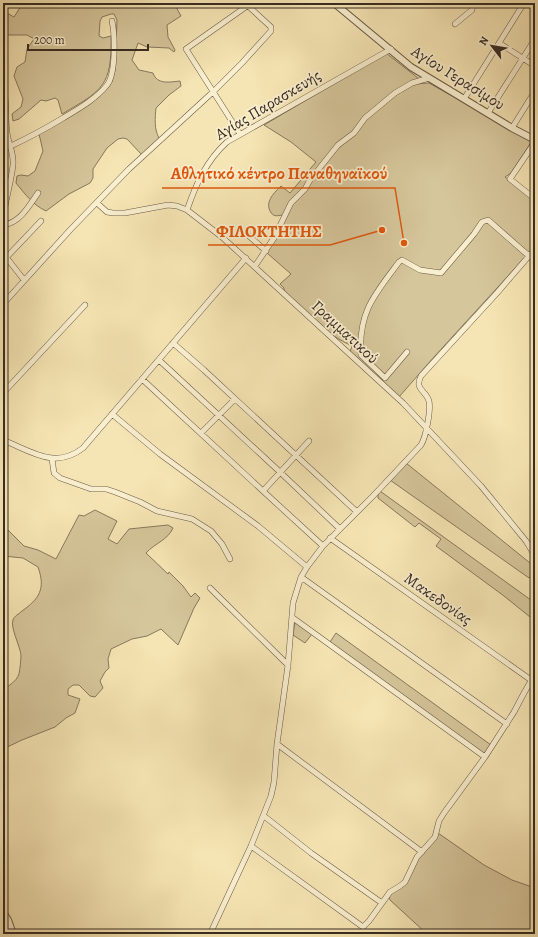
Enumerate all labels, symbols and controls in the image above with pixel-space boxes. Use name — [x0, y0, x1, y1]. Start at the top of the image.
scale bar — [28, 26, 148, 52]
north arrow — [472, 26, 512, 66]
text: 200 m — [34, 32, 65, 48]
text: N — [475, 34, 492, 48]
street label: Αγίου Γερασίμου — [406, 40, 509, 116]
street label: Αγίας Παρασκευής — [210, 65, 325, 146]
callout: Αθλητικό κέντρο Παναθηναϊκού — [162, 159, 395, 188]
text: Αθλητικό κέντρο Παναθηναϊκού — [170, 162, 388, 185]
callout: ΦΙΛΟΚΤΗΤΗΣ — [208, 216, 330, 245]
text: ΦΙΛΟΚΤΗΤΗΣ — [216, 220, 322, 243]
street label: Γραμματικού — [307, 295, 383, 369]
street label: Μακεδονίας — [400, 568, 477, 631]

